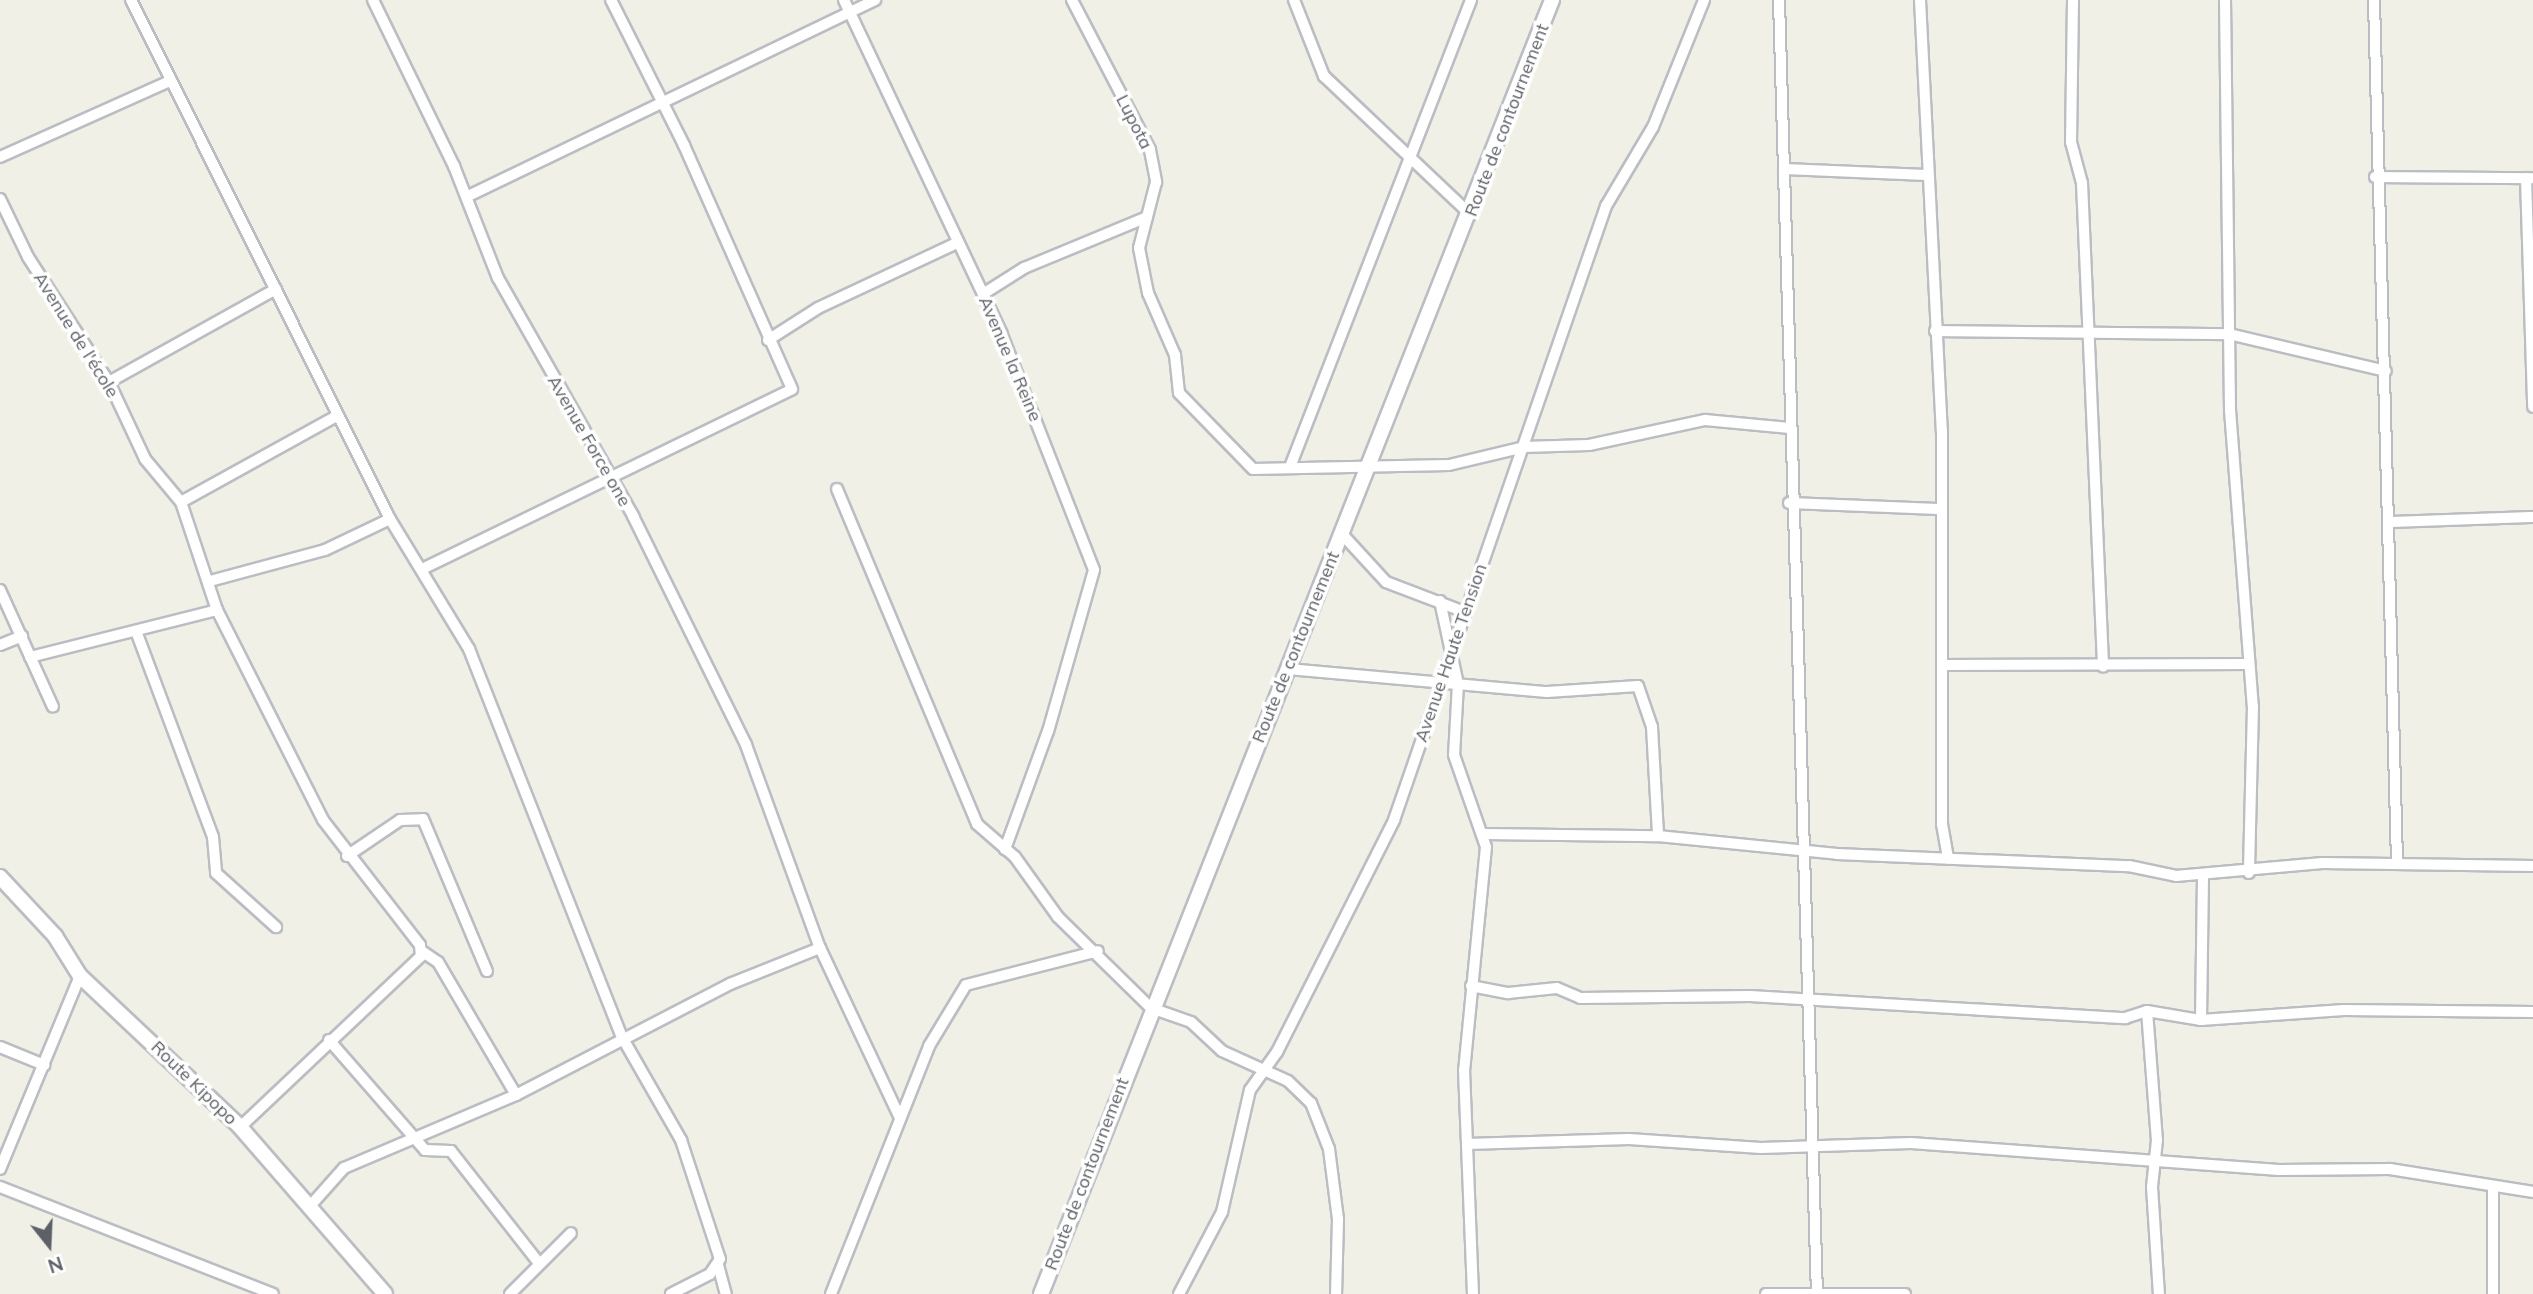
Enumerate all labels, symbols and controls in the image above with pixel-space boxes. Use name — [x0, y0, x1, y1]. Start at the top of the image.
street label: Route de contournement — [1460, 21, 1554, 219]
street label: Lupota — [1111, 91, 1157, 153]
street label: Avenue de l'école — [29, 268, 123, 402]
street label: Avenue la Reine — [974, 293, 1046, 425]
street label: Avenue Force one — [543, 372, 635, 510]
street label: Route de contournement — [1248, 548, 1344, 746]
street label: Avenue Haute Tension — [1410, 561, 1492, 745]
street label: Route Kipopo — [146, 1037, 242, 1129]
street label: Route de contournement — [1040, 1075, 1134, 1273]
north arrow — [14, 1210, 84, 1280]
text: N — [45, 1251, 66, 1279]

